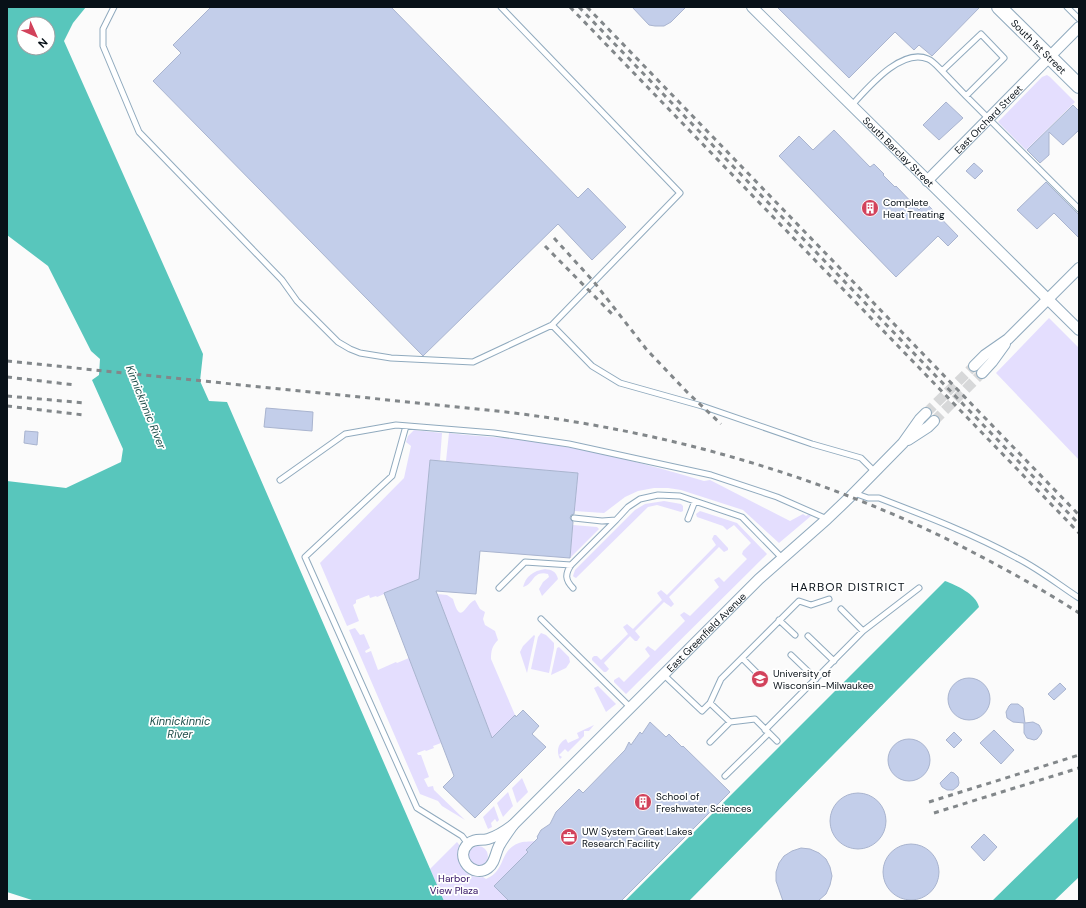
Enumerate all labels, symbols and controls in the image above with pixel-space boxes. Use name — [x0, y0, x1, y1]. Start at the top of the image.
north arrow — [16, 16, 56, 56]
street label: South 1st Street — [1008, 17, 1069, 77]
text: N — [35, 35, 51, 51]
street label: East Orchard Street — [952, 82, 1025, 157]
street label: South Barclay Street — [860, 114, 937, 190]
place label: Complete Heat Treating — [883, 196, 945, 221]
building icon: Complete Heat Treating — [860, 198, 880, 218]
water label: Kinnickinnic River — [123, 363, 169, 452]
district label: HARBOR DISTRICT — [791, 579, 905, 595]
street label: East Greenfield Avenue — [664, 590, 749, 675]
place label: University of Wisconsin-Milwaukee — [773, 667, 874, 692]
school or university icon: University of Wisconsin-Milwaukee — [750, 669, 770, 689]
water label: Kinnickinnic River — [150, 714, 210, 741]
place label: School of Freshwater Sciences — [656, 790, 752, 815]
building icon: School of Freshwater Sciences — [633, 792, 653, 812]
place label: UW System Great Lakes Research Facility — [582, 825, 693, 850]
office icon: UW System Great Lakes Research Facility — [559, 827, 579, 847]
park label: Harbor View Plaza — [430, 872, 478, 897]

